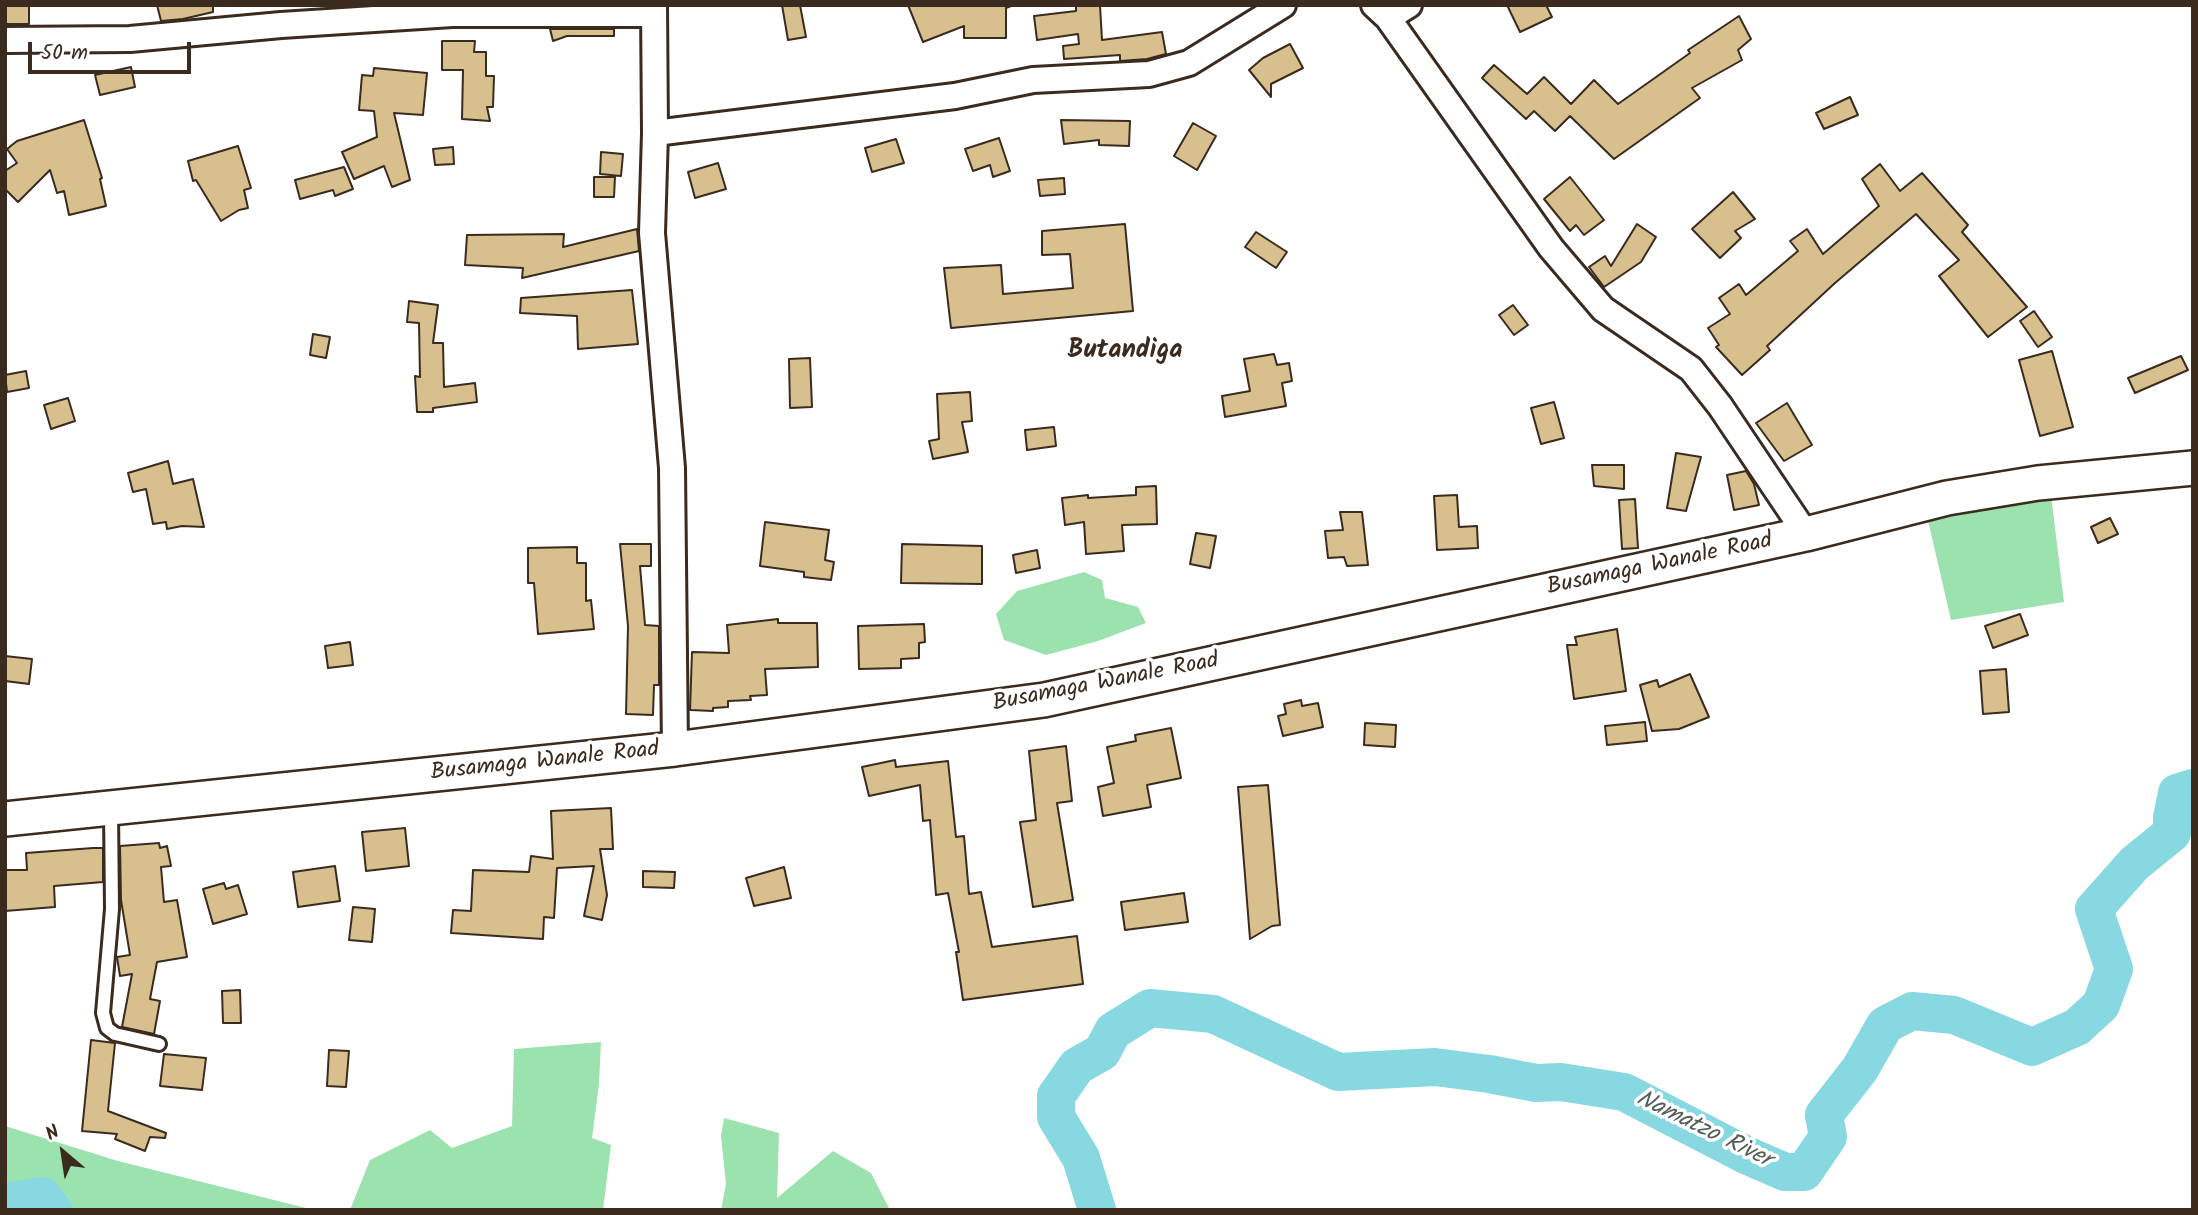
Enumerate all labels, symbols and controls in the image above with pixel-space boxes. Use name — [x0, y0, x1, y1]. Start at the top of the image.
scale bar — [32, 28, 194, 72]
text: 50 m — [41, 37, 88, 70]
district label: Butandiga — [1068, 337, 1182, 369]
street label: Busamaga Wanale Road — [1545, 529, 1775, 603]
street label: Busamaga Wanale Road — [991, 649, 1221, 719]
street label: Busamaga Wanale Road — [429, 737, 661, 789]
water label: Namatzo River — [1631, 1086, 1775, 1176]
north arrow — [28, 1117, 98, 1187]
text: N — [40, 1118, 65, 1150]

